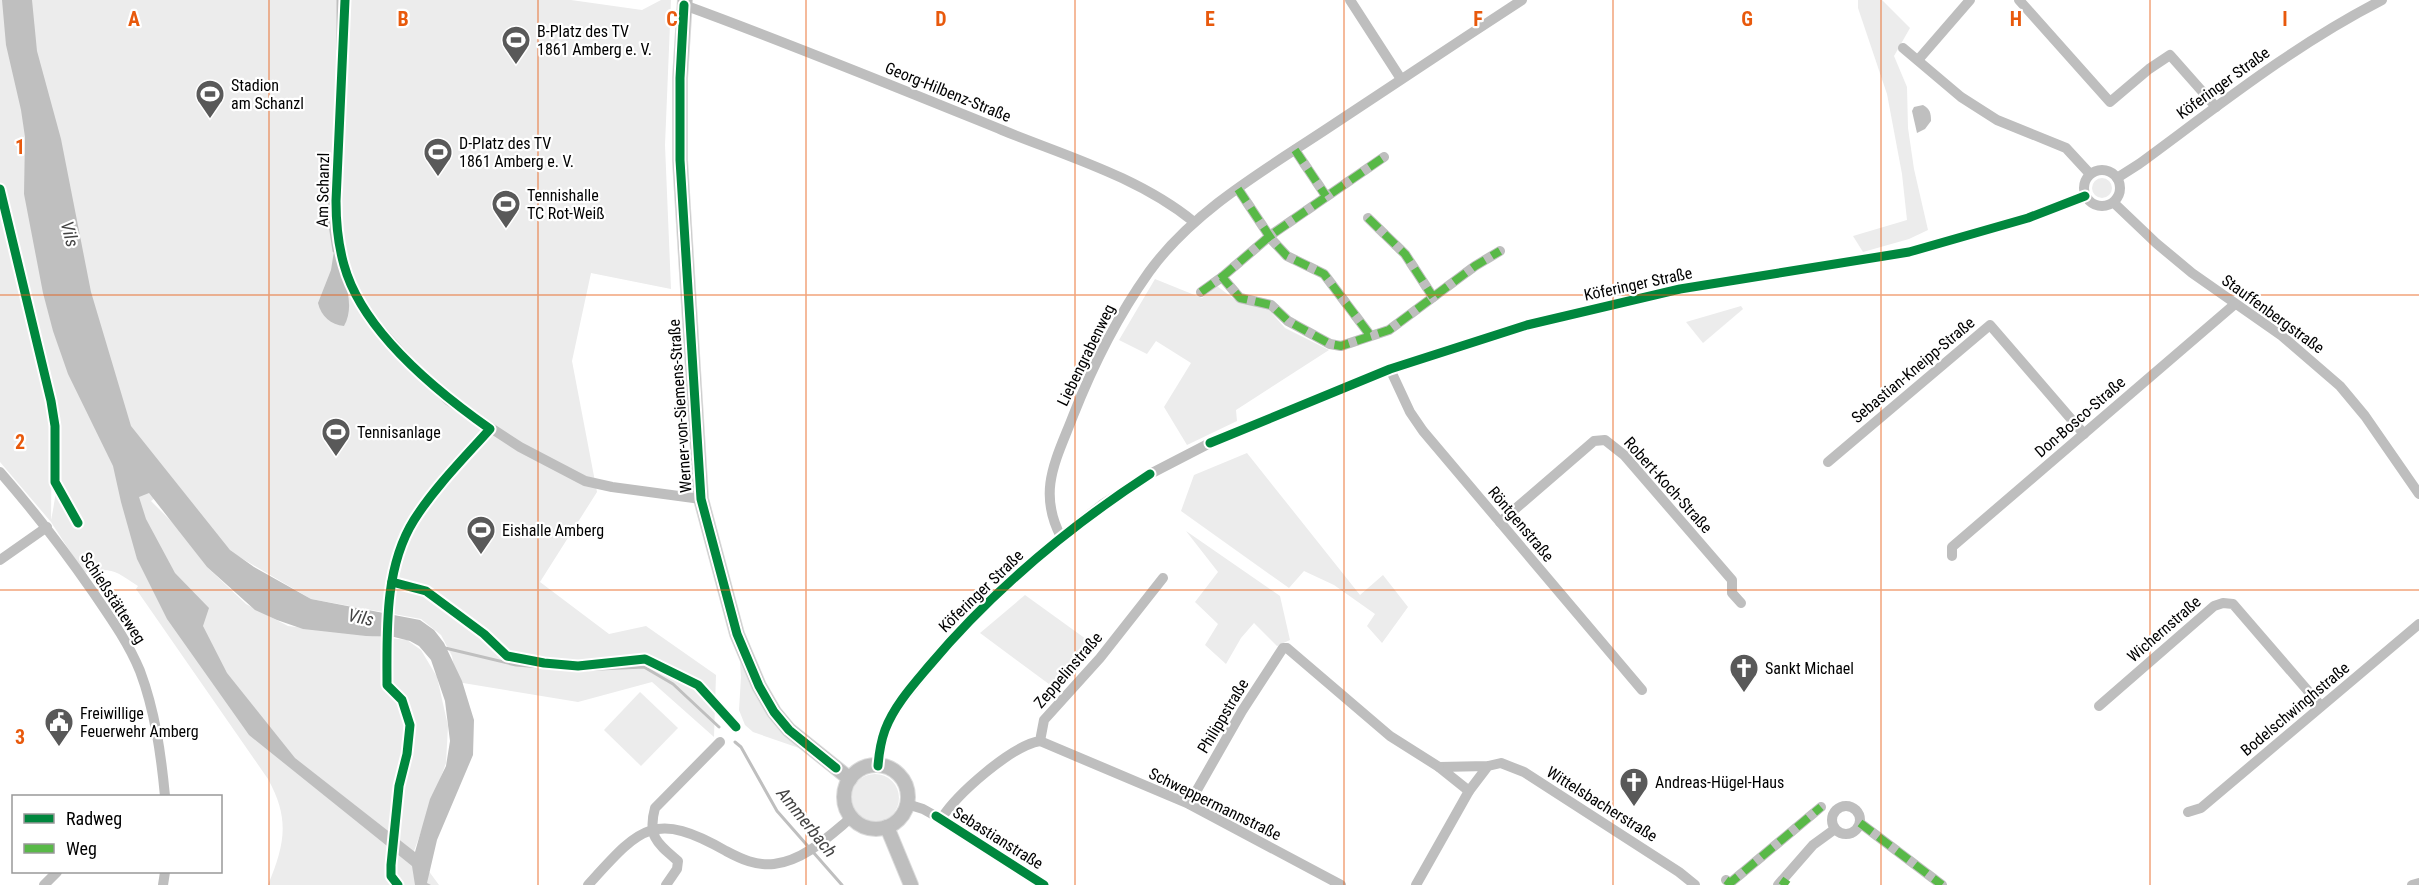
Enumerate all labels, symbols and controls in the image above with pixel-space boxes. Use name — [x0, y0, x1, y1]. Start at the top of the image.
text: A — [128, 7, 140, 31]
text: B — [397, 7, 409, 31]
text: C — [666, 7, 678, 31]
text: D — [935, 7, 947, 31]
text: E — [1205, 7, 1215, 31]
text: F — [1473, 7, 1483, 31]
text: G — [1741, 7, 1753, 31]
text: H — [2010, 7, 2022, 31]
text: I — [2282, 7, 2288, 31]
place label: B-Platz des TV 1861 Amberg e. V. — [537, 22, 652, 59]
sports icon: B-Platz des TV 1861 Amberg e. V. — [500, 24, 532, 66]
street label: Köferinger Straße — [2173, 43, 2273, 123]
street label: Georg-Hilbenz-Straße — [882, 58, 1014, 126]
place label: Stadion am Schanzl — [231, 76, 304, 113]
sports icon: Stadion am Schanzl — [194, 78, 226, 120]
place label: D-Platz des TV 1861 Amberg e. V. — [459, 134, 574, 171]
text: 1 — [15, 135, 25, 159]
sports icon: D-Platz des TV 1861 Amberg e. V. — [422, 136, 454, 178]
street label: Am Schanzl — [313, 153, 333, 227]
place label: Tennishalle TC Rot-Weiß — [527, 186, 605, 223]
sports icon: Tennishalle TC Rot-Weiß — [490, 188, 522, 230]
water label: Vils — [57, 219, 83, 249]
street label: Köferinger Straße — [1582, 263, 1694, 305]
street label: Stauffenbergstraße — [2218, 271, 2328, 357]
street label: Liebengrabenweg — [1053, 301, 1119, 409]
street label: Sebastian-Kneipp-Straße — [1848, 313, 1978, 427]
street label: Werner-von-Siemens-Straße — [664, 319, 696, 493]
street label: Don-Bosco-Straße — [2031, 373, 2129, 461]
sports icon: Tennisanlage — [320, 416, 352, 458]
place label: Tennisanlage — [357, 423, 441, 442]
text: 2 — [15, 430, 25, 454]
street label: Robert-Koch-Straße — [1620, 433, 1716, 537]
street label: Röntgenstraße — [1484, 483, 1558, 565]
sports icon: Eishalle Amberg — [465, 514, 497, 556]
place label: Eishalle Amberg — [502, 521, 604, 540]
street label: Köferinger Straße — [935, 546, 1027, 636]
street label: Schießstätteweg — [76, 549, 150, 647]
street label: Wichernstraße — [2123, 592, 2205, 666]
water label: Vils — [346, 604, 376, 630]
street label: Zeppelinstraße — [1030, 628, 1106, 712]
church icon: Sankt Michael — [1728, 652, 1760, 694]
street label: Bodelschwinghstraße — [2237, 658, 2353, 760]
place label: Sankt Michael — [1765, 659, 1854, 678]
street label: Philippstraße — [1193, 675, 1253, 757]
place label: Freiwillige Feuerwehr Amberg — [80, 704, 199, 741]
public building icon: Freiwillige Feuerwehr Amberg — [43, 706, 75, 748]
text: 3 — [15, 725, 25, 749]
street label: Wittelsbacherstraße — [1543, 762, 1661, 846]
street label: Schweppermannstraße — [1146, 764, 1284, 844]
church icon: Andreas-Hügel-Haus — [1618, 766, 1650, 808]
place label: Andreas-Hügel-Haus — [1655, 773, 1784, 792]
water label: Ammerbach — [772, 782, 841, 861]
legend — [12, 795, 222, 873]
street label: Sebastianstraße — [949, 803, 1047, 873]
text: Radweg — [66, 808, 122, 829]
text: Weg — [66, 838, 97, 859]

